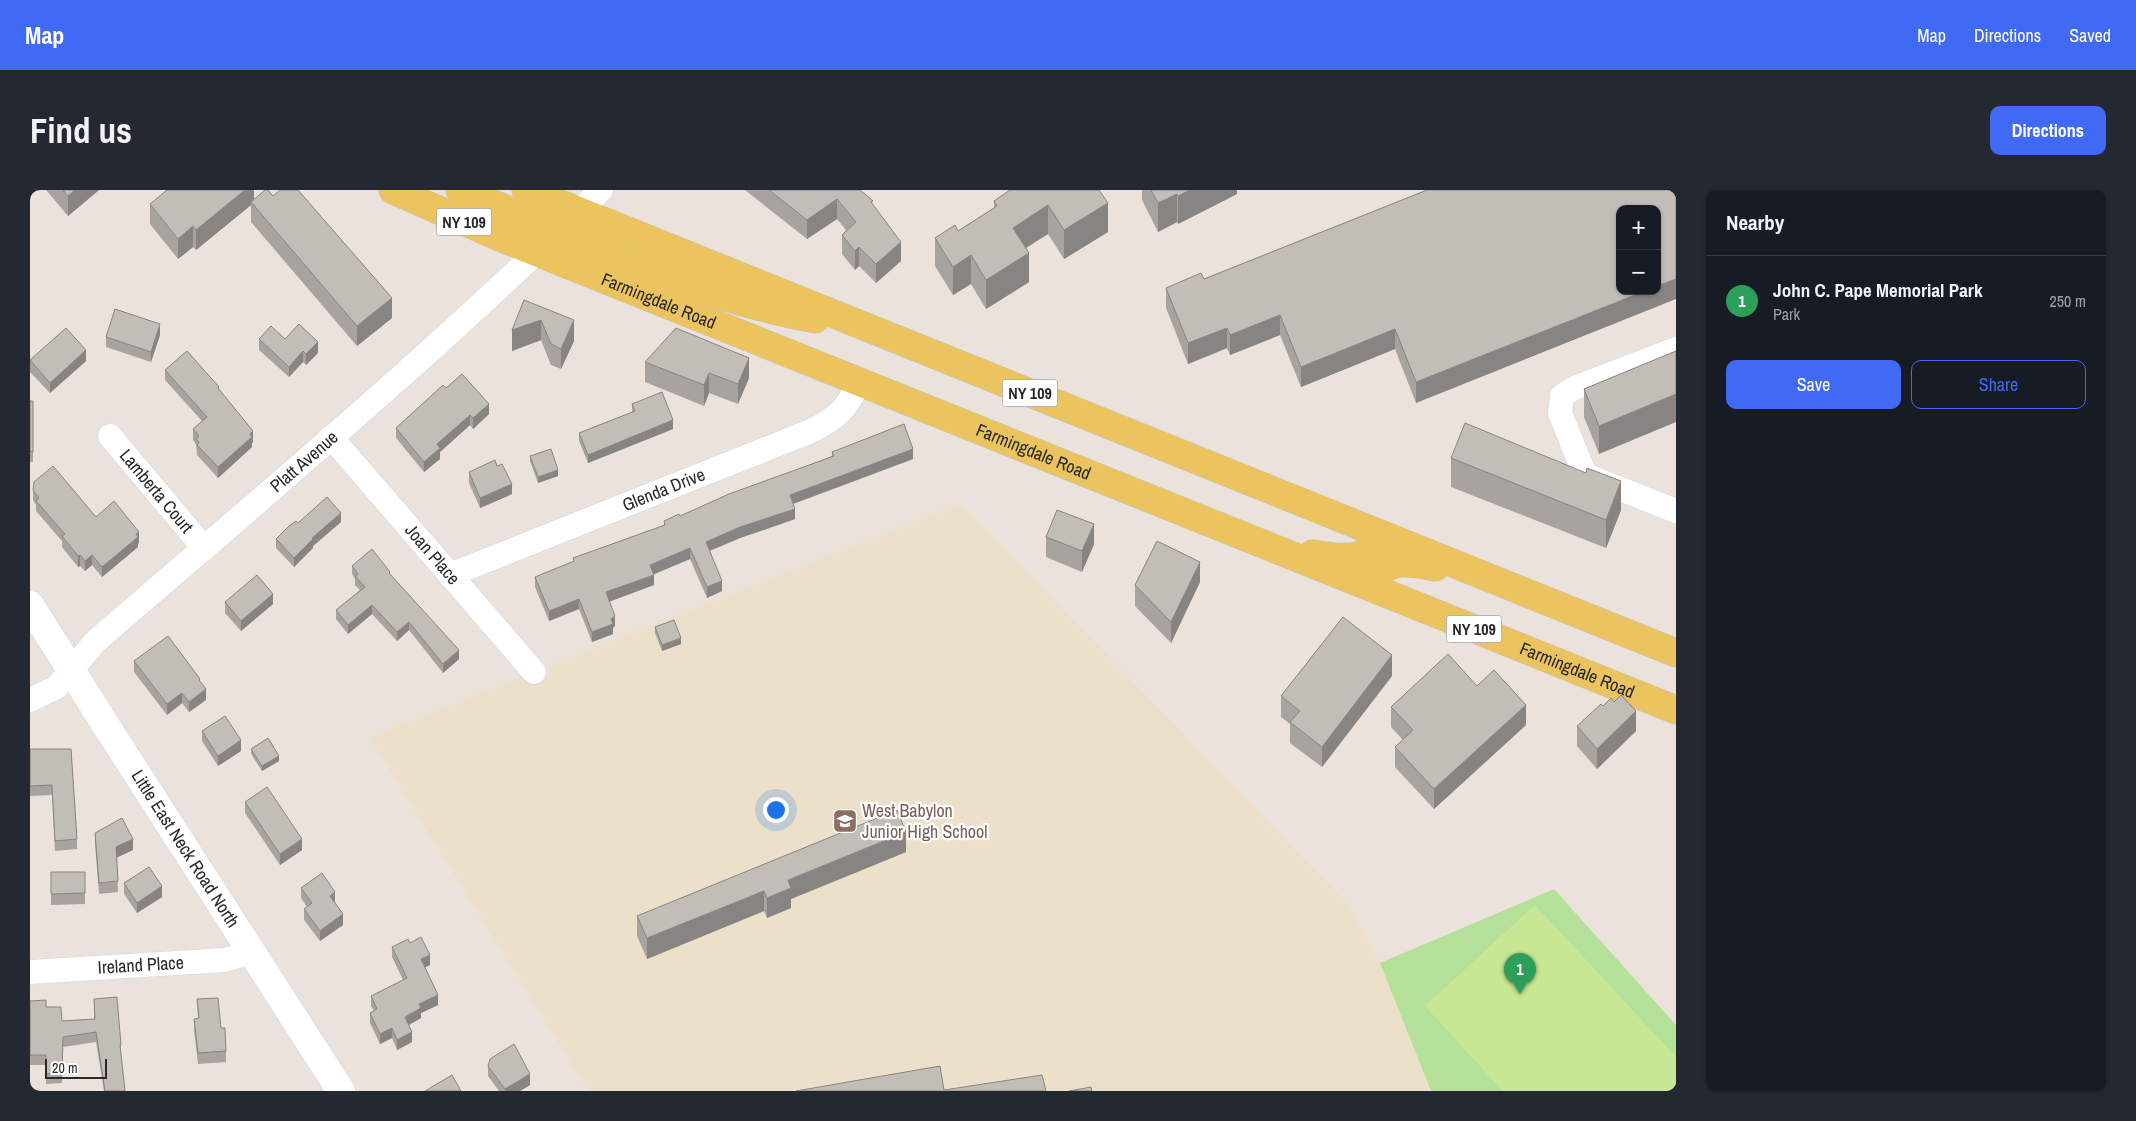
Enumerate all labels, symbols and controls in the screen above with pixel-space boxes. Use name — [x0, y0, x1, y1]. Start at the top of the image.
text: Map — [25, 19, 64, 51]
text: Map — [1917, 23, 1946, 48]
text: Directions — [1974, 23, 2041, 48]
text: Saved — [2069, 23, 2111, 48]
button: Directions — [1990, 106, 2106, 155]
text: Find us — [30, 107, 132, 154]
map controls — [1616, 205, 1661, 295]
button: + — [1616, 205, 1661, 250]
road number: NY 109 — [436, 208, 492, 236]
text: Nearby — [1726, 208, 1784, 237]
button: − — [1616, 250, 1661, 295]
street label: Farmingdale Road — [598, 266, 720, 335]
text: John C. Pape Memorial Park — [1773, 277, 1983, 303]
text: 1 — [1738, 290, 1746, 312]
text: 250 m — [2050, 290, 2086, 312]
text: Park — [1773, 303, 1800, 325]
button: Save — [1726, 360, 1901, 409]
button: Share — [1911, 360, 2086, 409]
road number: NY 109 — [1002, 380, 1058, 407]
street label: Farmingdale Road — [973, 417, 1095, 486]
street label: Platt Avenue — [264, 425, 343, 498]
street label: Lamberta Court — [114, 443, 199, 538]
street label: Glenda Drive — [618, 462, 709, 517]
street label: Joan Place — [399, 518, 466, 590]
road number: NY 109 — [1446, 616, 1502, 642]
street label: Farmingdale Road — [1516, 636, 1639, 704]
street label: Little East Neck Road North — [126, 765, 246, 932]
your location — [763, 797, 789, 823]
place label: West Babylon Junior High School — [862, 798, 988, 844]
school or university icon: West Babylon Junior High School — [832, 808, 858, 834]
street label: Ireland Place — [97, 950, 185, 980]
pin: 1 — [1504, 953, 1536, 994]
scale bar — [45, 1056, 108, 1079]
text: 20 m — [52, 1059, 78, 1077]

